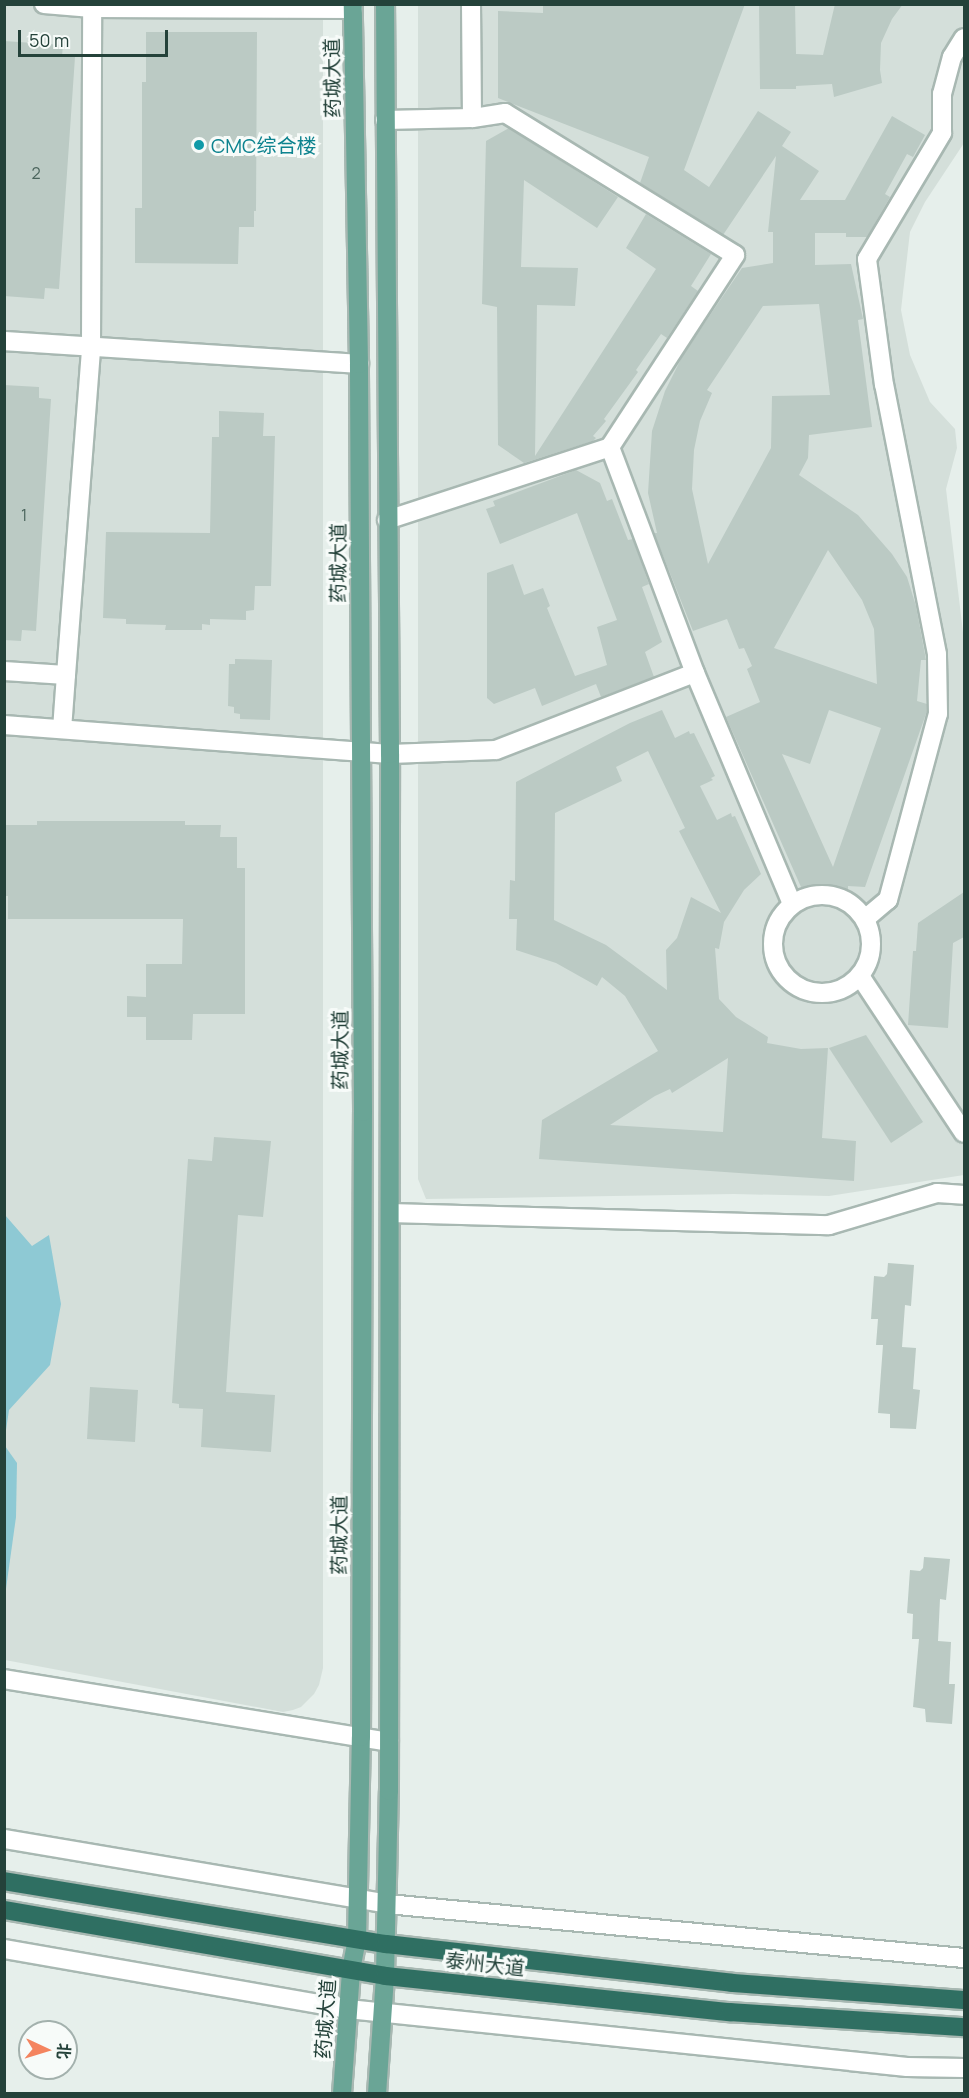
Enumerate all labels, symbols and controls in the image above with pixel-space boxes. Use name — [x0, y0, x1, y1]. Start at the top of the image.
scale bar — [21, 18, 171, 56]
text: 50 m — [29, 28, 69, 52]
street label: 药城大道 — [319, 38, 345, 118]
place label: CMC综合楼 — [211, 133, 316, 157]
marker: CMC综合楼 — [192, 138, 206, 152]
house number: 2 — [31, 163, 41, 183]
house number: 1 — [21, 505, 27, 525]
street label: 药城大道 — [326, 523, 350, 603]
street label: 药城大道 — [328, 1010, 352, 1090]
street label: 药城大道 — [327, 1495, 351, 1575]
street label: 泰州大道 — [444, 1948, 526, 1980]
street label: 药城大道 — [310, 1978, 340, 2060]
north arrow — [18, 2020, 78, 2080]
text: 北 — [52, 2042, 75, 2060]

